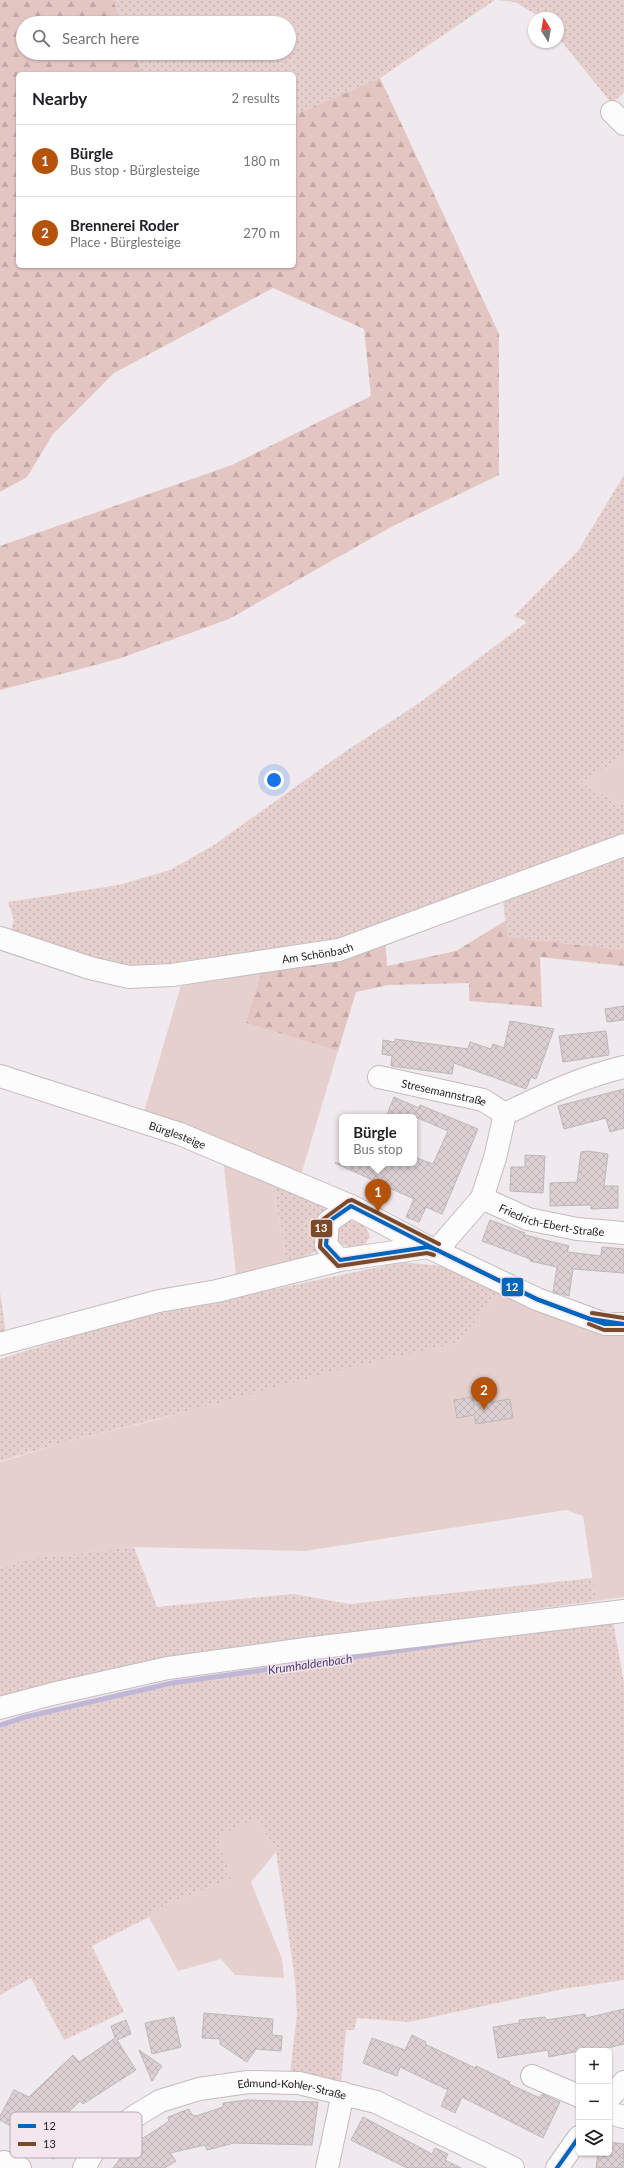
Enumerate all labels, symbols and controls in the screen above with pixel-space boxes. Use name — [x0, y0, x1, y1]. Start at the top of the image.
north arrow — [528, 12, 564, 48]
search box — [16, 16, 296, 60]
icon: search — [30, 27, 52, 49]
text: Search here — [62, 29, 139, 47]
text: Nearby — [32, 88, 87, 109]
text: 2 results — [232, 90, 280, 106]
text: Bürgle — [70, 144, 113, 162]
text: 1 — [41, 153, 49, 169]
text: 180 m — [243, 153, 280, 169]
text: Bus stop · Bürglesteige — [70, 162, 200, 178]
text: Brennerei Roder — [70, 216, 179, 234]
text: 2 — [41, 225, 49, 241]
text: 270 m — [243, 225, 280, 241]
text: Place · Bürglesteige — [70, 234, 181, 250]
your location — [264, 770, 284, 790]
street label: Am Schönbach — [281, 939, 355, 965]
street label: Stresemannstraße — [401, 1076, 490, 1108]
popup — [339, 1114, 417, 1166]
street label: Bürglesteige — [148, 1118, 208, 1151]
text: Bürgle — [353, 1123, 397, 1141]
text: Bus stop — [353, 1141, 403, 1157]
pin: 1 — [365, 1179, 391, 1212]
street label: Friedrich-Ebert-Straße — [497, 1200, 605, 1238]
line badge: 13 — [310, 1219, 333, 1238]
text: 13 — [315, 1221, 327, 1234]
line badge: 12 — [501, 1277, 524, 1297]
text: 12 — [506, 1280, 518, 1293]
pin: 2 — [471, 1377, 497, 1410]
water label: Krumhaldenbach — [267, 1651, 353, 1677]
map controls — [576, 2048, 612, 2156]
button: + — [576, 2048, 612, 2084]
street label: Edmund-Kohler-Straße — [236, 2075, 348, 2101]
button: − — [576, 2084, 612, 2120]
legend — [10, 2112, 142, 2158]
text: 12 — [43, 2119, 56, 2132]
button: layers — [576, 2120, 612, 2156]
text: 13 — [43, 2137, 56, 2150]

